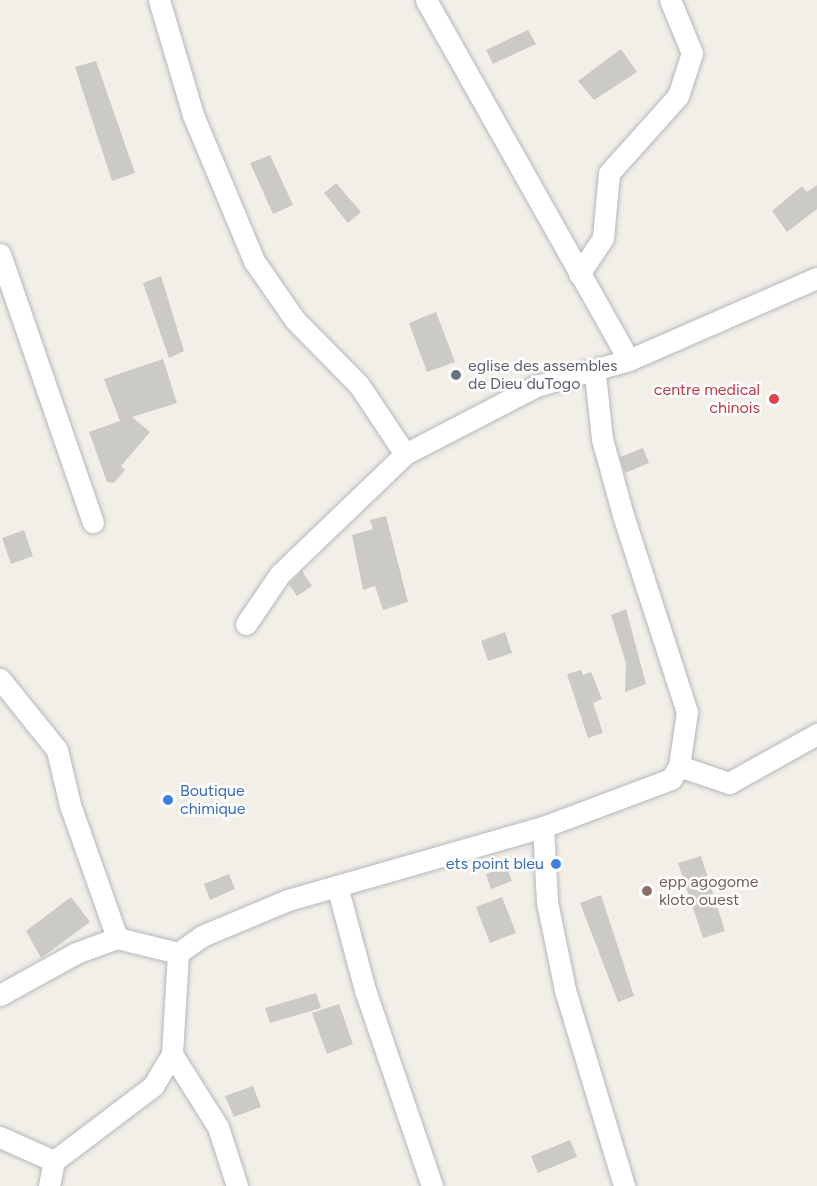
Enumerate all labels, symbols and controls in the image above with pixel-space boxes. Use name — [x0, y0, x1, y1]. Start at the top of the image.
place label: eglise des assembles de Dieu duTogo — [468, 356, 618, 394]
marker: eglise des assembles de Dieu duTogo — [449, 368, 463, 382]
place label: centre medical chinois — [654, 380, 760, 418]
marker: centre medical chinois — [765, 390, 783, 408]
place label: Boutique chimique — [180, 781, 246, 819]
marker: Boutique chimique — [161, 793, 175, 807]
place label: ets point bleu — [446, 854, 544, 874]
marker: ets point bleu — [549, 857, 563, 871]
place label: epp agogome kloto ouest — [659, 872, 758, 910]
marker: epp agogome kloto ouest — [640, 884, 654, 898]

